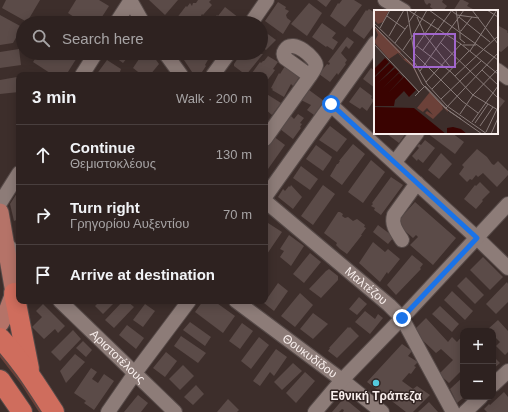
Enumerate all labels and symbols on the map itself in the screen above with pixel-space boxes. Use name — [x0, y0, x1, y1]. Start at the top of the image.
inset map — [374, 10, 498, 134]
route start — [322, 95, 340, 113]
street label: Μαλτέζου — [342, 264, 390, 308]
route end — [393, 309, 411, 327]
street label: Αριστοτέλους — [87, 327, 148, 386]
street label: Θουκυδίδου — [280, 331, 340, 381]
marker: Εθνική Τράπεζα — [371, 378, 381, 388]
place label: Εθνική Τράπεζα — [330, 389, 422, 403]

